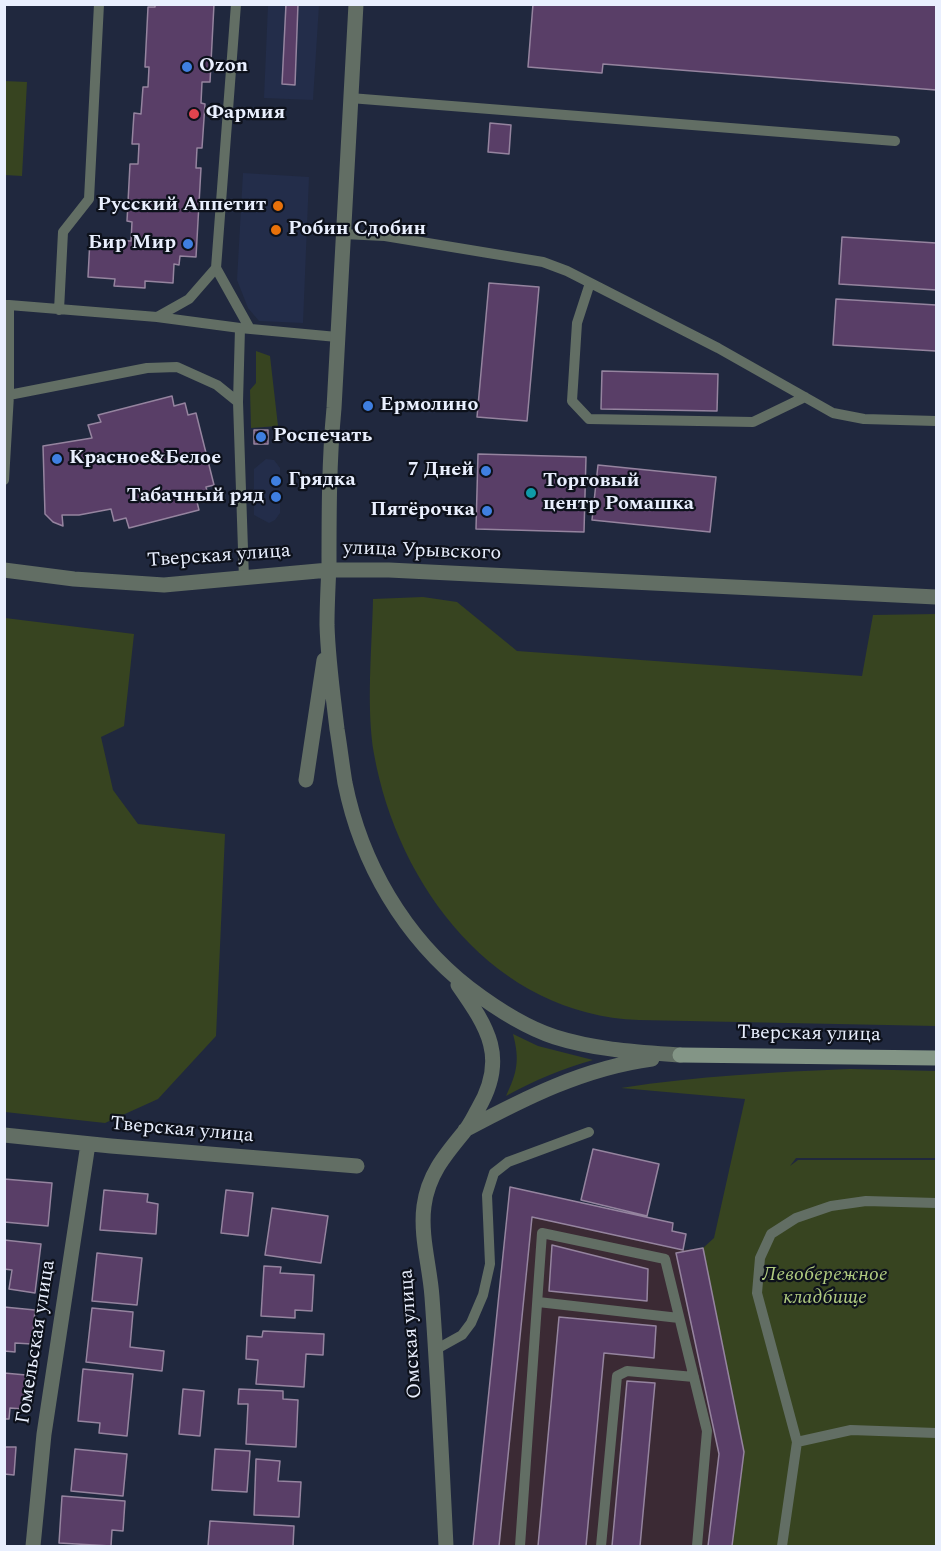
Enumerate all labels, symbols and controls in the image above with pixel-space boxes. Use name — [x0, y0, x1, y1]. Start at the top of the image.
place label: Ozon — [199, 55, 248, 79]
marker: Ozon — [180, 60, 194, 74]
place label: Фармия — [206, 102, 285, 126]
marker: Фармия — [187, 107, 201, 121]
place label: Русский Аппетит — [97, 194, 266, 218]
marker: Русский Аппетит — [271, 199, 285, 213]
place label: Робин Сдобин — [288, 218, 426, 242]
marker: Робин Сдобин — [269, 223, 283, 237]
place label: Бир Мир — [88, 232, 176, 256]
marker: Бир Мир — [181, 237, 195, 251]
place label: Ермолино — [380, 394, 478, 418]
marker: Ермолино — [361, 399, 375, 413]
place label: Роспечать — [273, 425, 372, 449]
marker: Роспечать — [254, 430, 268, 444]
place label: Красное&Белое — [69, 447, 221, 471]
marker: Красное&Белое — [50, 452, 64, 466]
place label: 7 Дней — [408, 459, 474, 483]
marker: 7 Дней — [479, 464, 493, 478]
place label: Грядка — [288, 469, 356, 493]
place label: Торговый центр Ромашка — [543, 470, 694, 517]
marker: Грядка — [269, 474, 283, 488]
place label: Табачный ряд — [127, 485, 264, 509]
marker: Торговый центр Ромашка — [524, 486, 538, 500]
marker: Табачный ряд — [269, 490, 283, 504]
place label: Пятёрочка — [370, 499, 475, 523]
marker: Пятёрочка — [480, 504, 494, 518]
street label: улица Урывского — [342, 537, 502, 567]
street label: Тверская улица — [146, 540, 292, 574]
street label: Тверская улица — [737, 1022, 881, 1048]
street label: Тверская улица — [109, 1113, 255, 1149]
street label: Гомельская улица — [12, 1258, 62, 1426]
park label: Левобережное кладбище — [762, 1264, 888, 1311]
street label: Омская улица — [395, 1268, 429, 1400]

